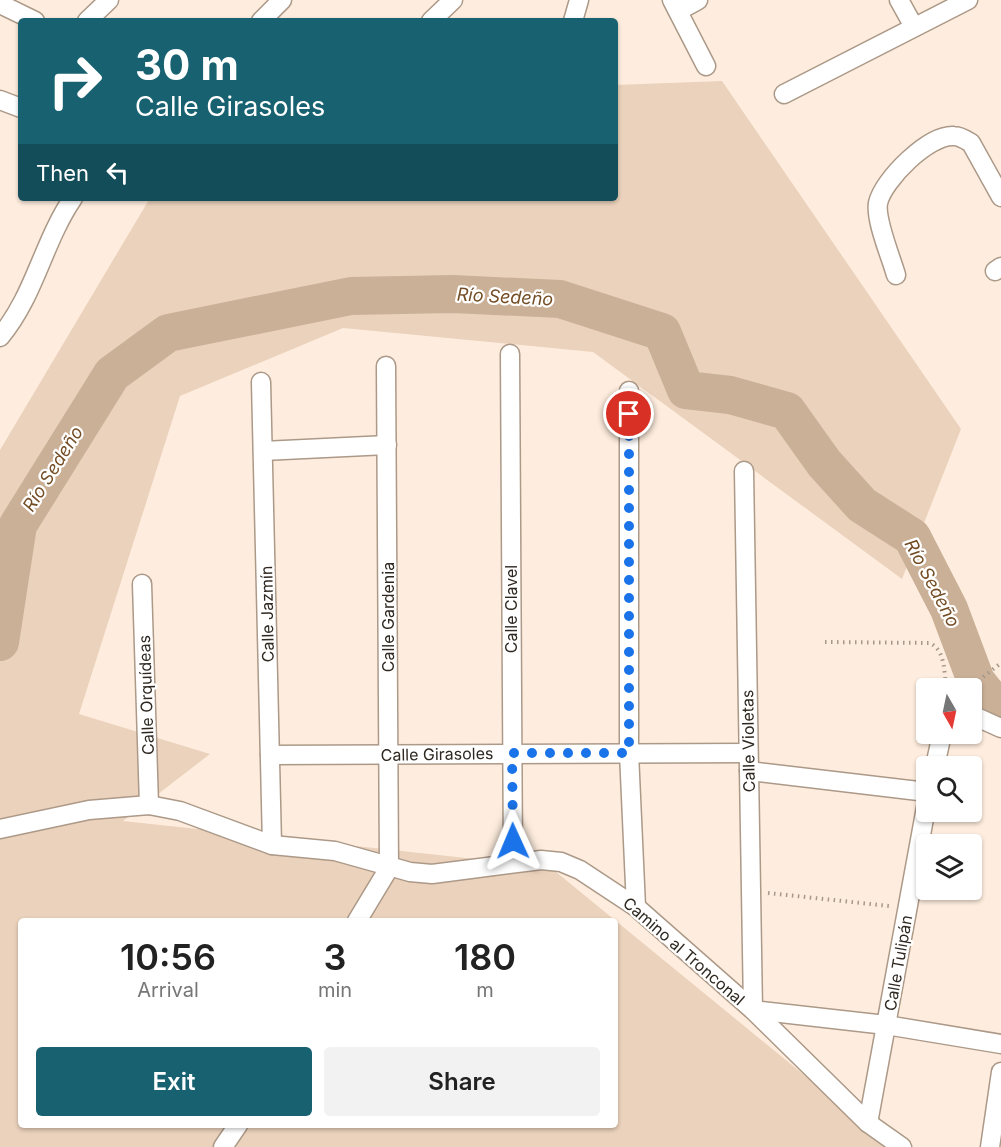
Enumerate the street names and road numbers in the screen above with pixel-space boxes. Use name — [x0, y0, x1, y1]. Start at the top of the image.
street label: Calle Gardenia — [378, 562, 398, 672]
street label: Calle Clavel — [501, 565, 521, 653]
street label: Calle Jazmín — [256, 566, 278, 662]
street label: Calle Orquídeas — [134, 635, 158, 755]
street label: Calle Violetas — [737, 689, 759, 793]
street label: Calle Girasoles — [380, 743, 494, 765]
street label: Camino al Tronconal — [619, 893, 749, 1009]
street label: Calle Tulipán — [880, 914, 916, 1012]

